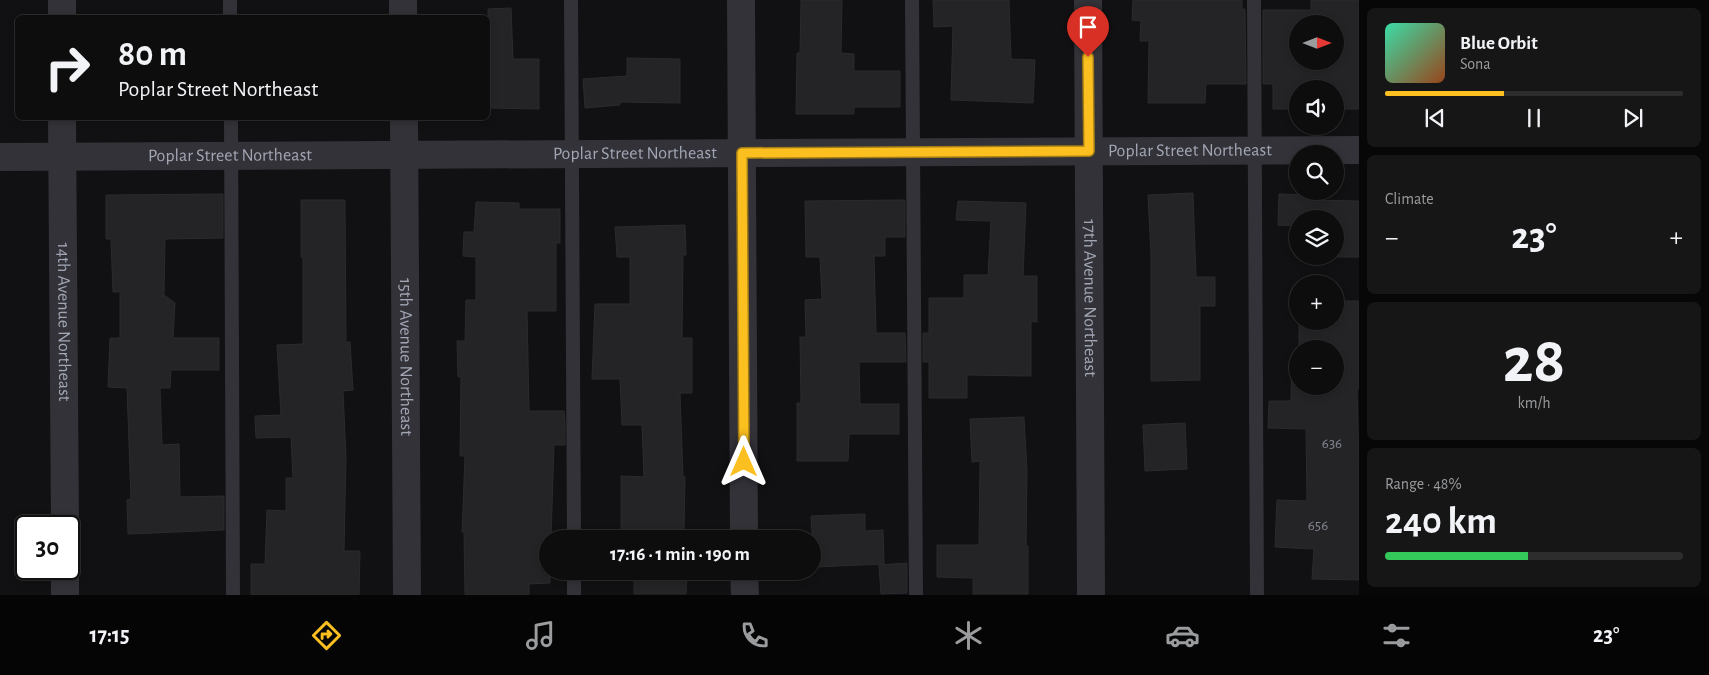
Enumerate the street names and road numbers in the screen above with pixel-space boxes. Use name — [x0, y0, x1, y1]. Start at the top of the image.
street label: Poplar Street Northeast — [1108, 141, 1272, 160]
street label: Poplar Street Northeast — [553, 144, 717, 163]
street label: Poplar Street Northeast — [148, 146, 312, 165]
street label: 17th Avenue Northeast — [1080, 219, 1099, 377]
street label: 14th Avenue Northeast — [54, 242, 73, 402]
street label: 15th Avenue Northeast — [396, 278, 415, 436]

